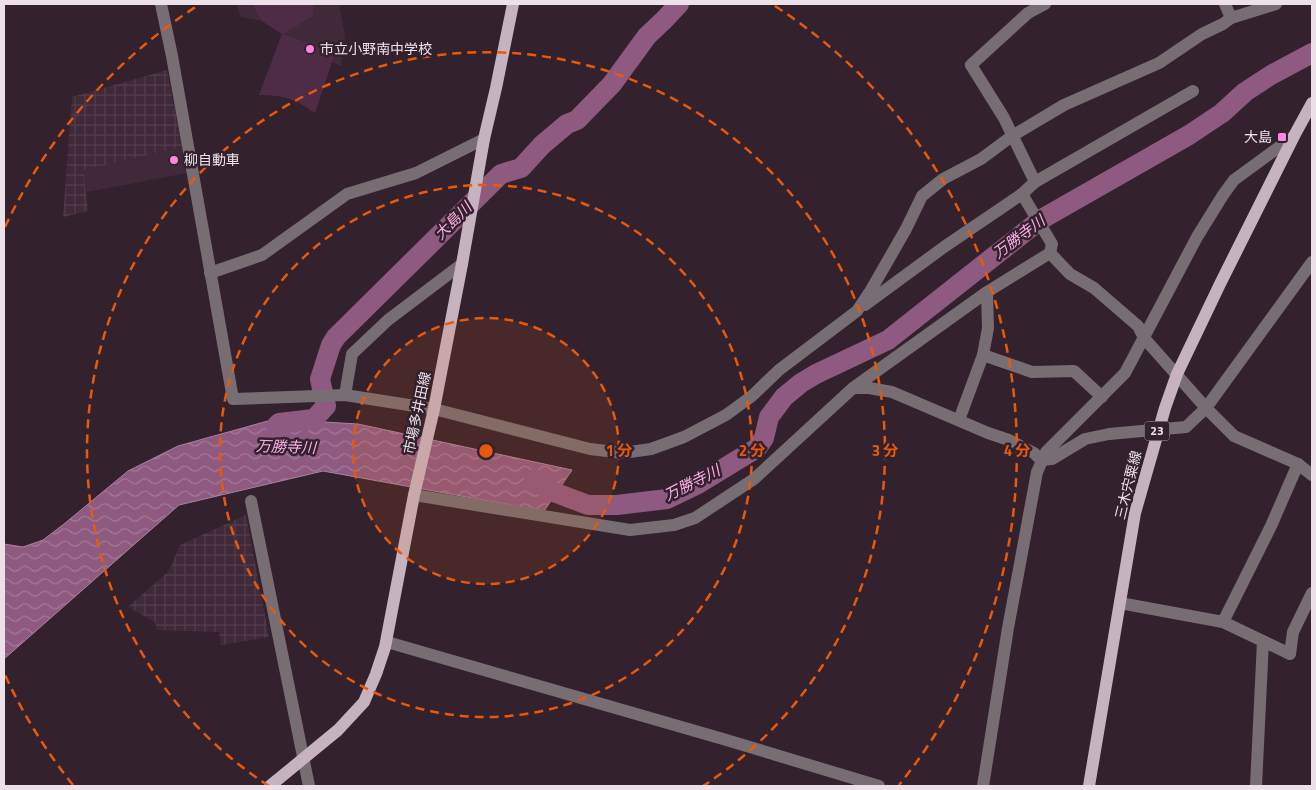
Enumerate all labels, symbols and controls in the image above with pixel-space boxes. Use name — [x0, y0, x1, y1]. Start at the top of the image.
place label: 市立小野南中学校 — [320, 38, 432, 59]
marker: 市立小野南中学校 — [304, 43, 316, 55]
place label: 大島 — [1244, 126, 1272, 147]
marker: 大島 — [1276, 131, 1288, 143]
place label: 柳自動車 — [184, 149, 240, 170]
marker: 柳自動車 — [168, 154, 180, 166]
water label: 大島川 — [429, 195, 478, 245]
water label: 万勝寺川 — [988, 208, 1051, 264]
street label: 市場多井田線 — [398, 370, 436, 456]
road number: 23 — [1144, 422, 1170, 441]
water label: 万勝寺川 — [256, 434, 318, 459]
text: 1 分 — [606, 439, 632, 462]
text: 2 分 — [739, 439, 765, 462]
text: 3 分 — [872, 439, 898, 462]
text: 4 分 — [1004, 439, 1030, 462]
centre of rings — [477, 442, 495, 460]
street label: 三木宍粟線 — [1109, 448, 1146, 521]
water label: 万勝寺川 — [660, 458, 725, 506]

